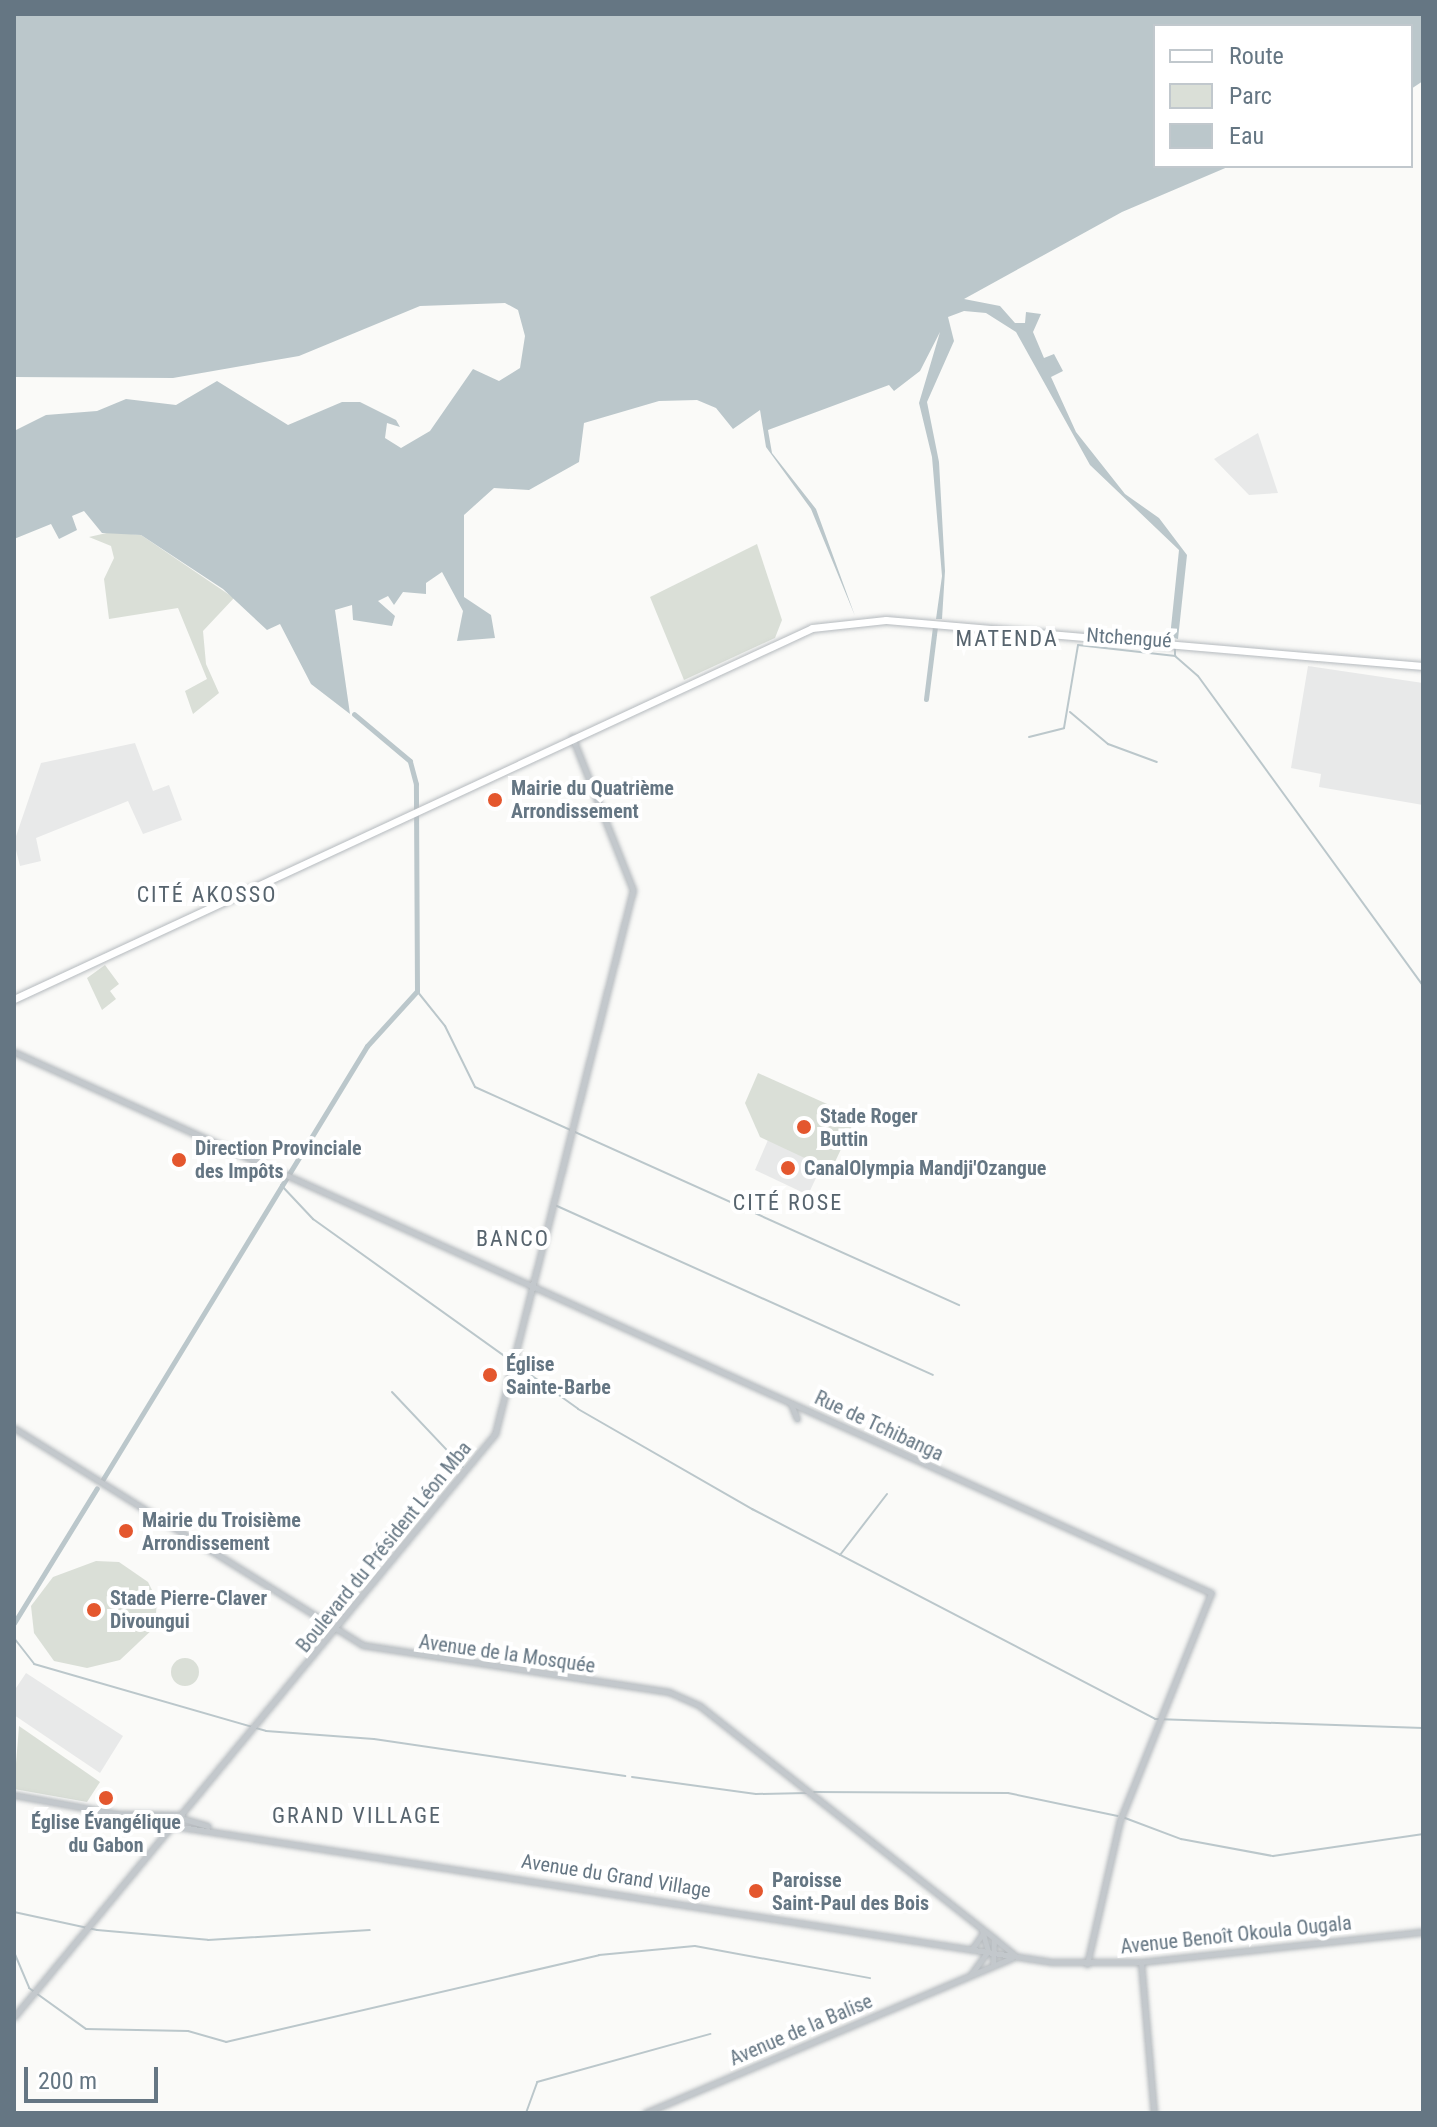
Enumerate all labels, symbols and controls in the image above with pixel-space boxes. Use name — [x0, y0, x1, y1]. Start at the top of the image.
legend — [1153, 24, 1413, 168]
text: Route — [1229, 42, 1284, 70]
text: Parc — [1229, 82, 1272, 110]
text: Eau — [1229, 122, 1264, 150]
street label: Ntchengué — [1086, 623, 1172, 653]
district label: MATENDA — [955, 626, 1059, 652]
place label: Mairie du Quatrième Arrondissement — [511, 776, 674, 823]
marker: Mairie du Quatrième Arrondissement — [486, 791, 504, 809]
district label: CITÉ AKOSSO — [137, 882, 277, 908]
place label: Stade Roger Buttin — [820, 1104, 918, 1151]
marker: Stade Roger Buttin — [795, 1118, 813, 1136]
place label: Direction Provinciale des Impôts — [195, 1136, 362, 1183]
marker: Direction Provinciale des Impôts — [170, 1151, 188, 1169]
place label: CanalOlympia Mandji'Ozangue — [804, 1156, 1046, 1180]
marker: CanalOlympia Mandji'Ozangue — [779, 1159, 797, 1177]
district label: CITÉ ROSE — [733, 1190, 843, 1216]
district label: BANCO — [476, 1226, 550, 1252]
place label: Église Sainte-Barbe — [506, 1352, 611, 1399]
marker: Église Sainte-Barbe — [481, 1366, 499, 1384]
street label: Rue de Tchibanga — [811, 1386, 947, 1466]
street label: Boulevard du Président Léon Mba — [291, 1437, 477, 1657]
place label: Mairie du Troisième Arrondissement — [142, 1508, 301, 1555]
marker: Mairie du Troisième Arrondissement — [117, 1522, 135, 1540]
place label: Stade Pierre-Claver Divoungui — [110, 1586, 267, 1633]
marker: Stade Pierre-Claver Divoungui — [85, 1601, 103, 1619]
street label: Avenue de la Mosquée — [417, 1630, 597, 1678]
marker: Église Évangélique du Gabon — [97, 1789, 115, 1807]
district label: GRAND VILLAGE — [272, 1803, 442, 1829]
place label: Église Évangélique du Gabon — [31, 1810, 181, 1857]
street label: Avenue du Grand Village — [520, 1849, 712, 1903]
place label: Paroisse Saint-Paul des Bois — [772, 1868, 929, 1915]
marker: Paroisse Saint-Paul des Bois — [747, 1882, 765, 1900]
street label: Avenue Benoît Okoula Ougala — [1119, 1911, 1353, 1959]
street label: Avenue de la Balise — [726, 1989, 876, 2071]
scale bar — [28, 2051, 162, 2101]
text: 200 m — [38, 2067, 97, 2095]

